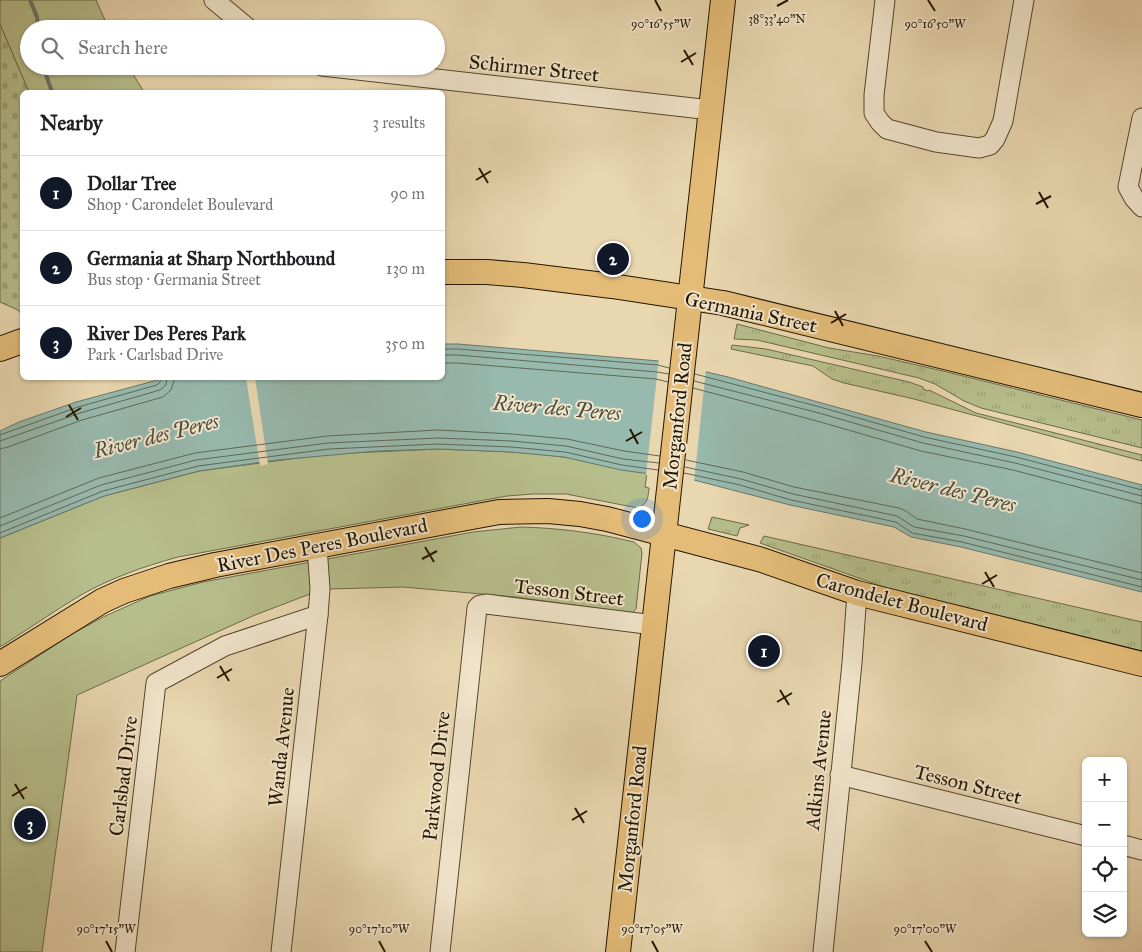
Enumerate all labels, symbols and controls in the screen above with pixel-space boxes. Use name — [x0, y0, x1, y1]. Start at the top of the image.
text: 38°33'40"N — [748, 12, 806, 26]
text: 90°16'55"W — [631, 17, 691, 31]
text: 90°16'50"W — [904, 17, 966, 31]
search box — [20, 20, 445, 75]
icon: search — [38, 34, 66, 62]
text: Search here — [78, 36, 168, 59]
street label: Schirmer Street — [468, 49, 600, 87]
text: Nearby — [40, 110, 103, 136]
text: 3 results — [372, 113, 425, 132]
text: Dollar Tree — [87, 172, 177, 195]
text: 1 — [53, 184, 59, 203]
text: 90 m — [390, 184, 425, 203]
text: Shop · Carondelet Boulevard — [87, 195, 273, 214]
pin: 2 — [597, 240, 629, 278]
text: Germania at Sharp Northbound — [87, 247, 335, 270]
text: 2 — [52, 259, 60, 278]
text: 130 m — [386, 259, 425, 278]
text: Bus stop · Germania Street — [87, 270, 261, 289]
street label: Germania Street — [683, 286, 819, 338]
text: River Des Peres Park — [87, 322, 246, 345]
text: 3 — [53, 334, 59, 353]
text: 350 m — [385, 334, 425, 353]
street label: Morganford Road — [657, 341, 698, 491]
text: Park · Carlsbad Drive — [87, 345, 223, 364]
water label: River des Peres — [491, 389, 623, 427]
water label: River des Peres — [90, 408, 222, 464]
water label: River des Peres — [887, 462, 1019, 518]
your location — [629, 506, 655, 532]
street label: River Des Peres Boulevard — [215, 513, 429, 577]
street label: Carondelet Boulevard — [813, 567, 991, 637]
street label: Tesson Street — [513, 573, 625, 611]
pin: 1 — [748, 632, 780, 670]
street label: Wanda Avenue — [263, 686, 299, 808]
street label: Adkins Avenue — [800, 709, 836, 832]
street label: Parkwood Drive — [417, 710, 455, 842]
street label: Carlsbad Drive — [104, 715, 142, 837]
street label: Morganford Road — [612, 744, 653, 894]
map controls — [1082, 757, 1127, 937]
button: + — [1082, 757, 1127, 802]
street label: Tesson Street — [912, 759, 1024, 809]
button: − — [1082, 802, 1127, 847]
pin: 3 — [14, 805, 46, 843]
button: locate — [1082, 847, 1127, 892]
button: layers — [1082, 892, 1127, 937]
text: 90°17'15"W — [76, 922, 136, 936]
text: 90°17'10"W — [349, 922, 410, 936]
text: 90°17'05"W — [621, 922, 683, 936]
text: 90°17'00"W — [894, 922, 957, 936]

